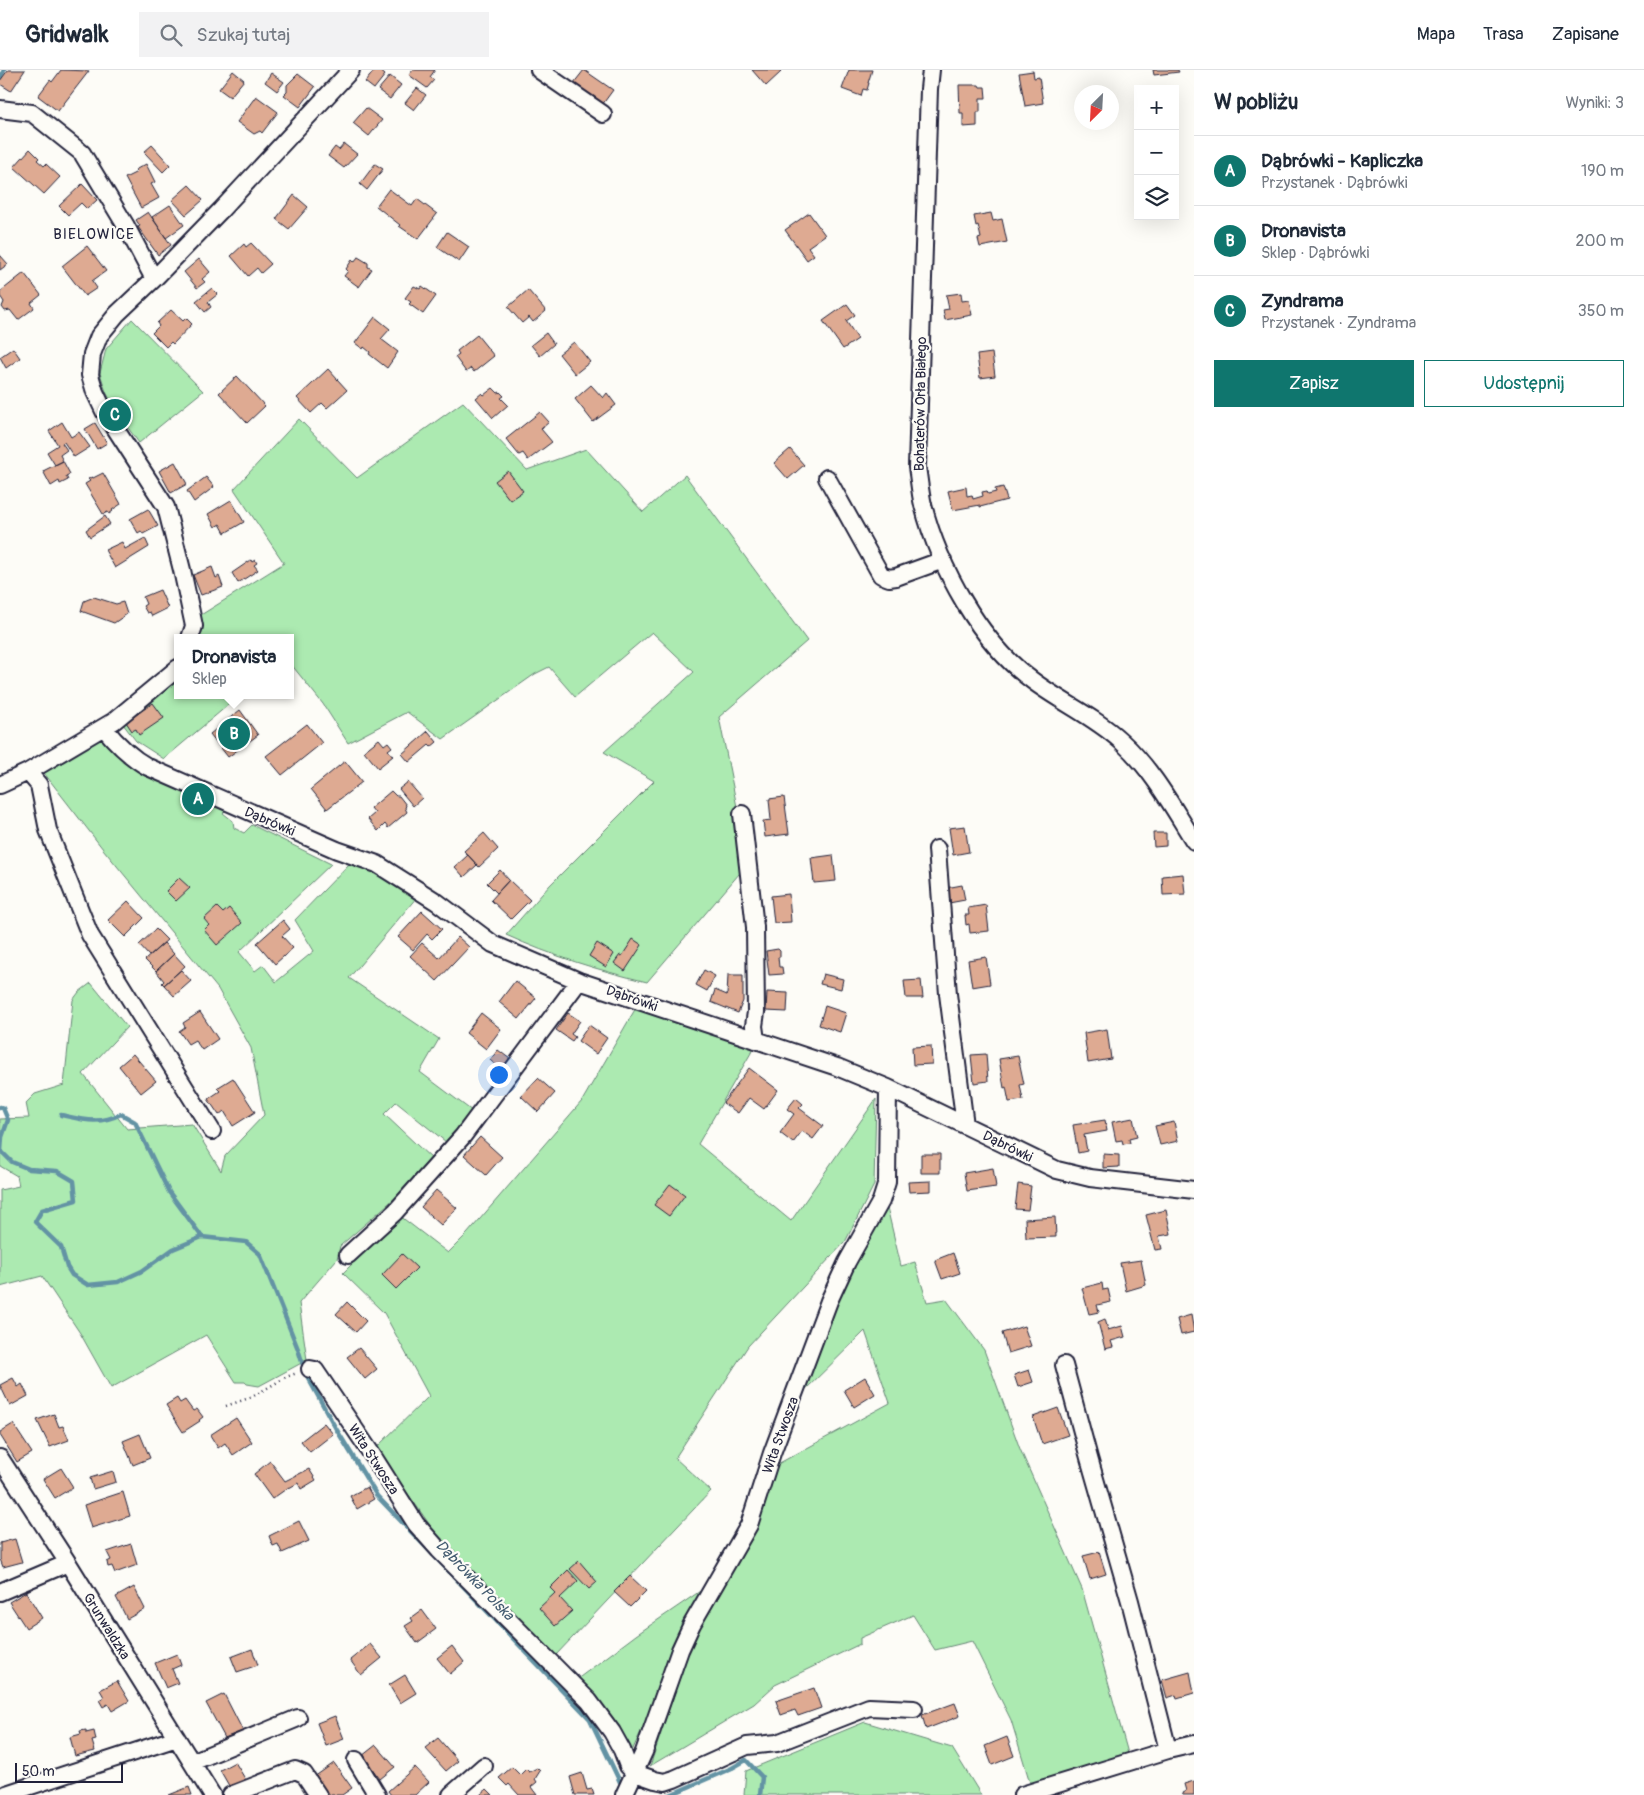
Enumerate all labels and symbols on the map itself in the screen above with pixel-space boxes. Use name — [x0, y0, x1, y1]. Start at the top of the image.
north arrow — [1074, 85, 1119, 130]
district label: BIELOWICE — [53, 225, 135, 244]
street label: Bohaterów Orła Białego — [911, 336, 930, 471]
pin: C — [99, 396, 131, 434]
pin: B — [218, 715, 250, 753]
pin: A — [182, 780, 214, 818]
street label: Dąbrówki — [242, 803, 298, 840]
street label: Dąbrówki — [604, 982, 660, 1015]
your location — [486, 1062, 512, 1088]
street label: Dąbrówki — [980, 1127, 1036, 1166]
street label: Wita Stwosza — [759, 1394, 802, 1476]
street label: Wita Stwosza — [345, 1421, 403, 1498]
water label: Dąbrówka Polska — [431, 1536, 518, 1625]
street label: Grunwaldzka — [79, 1590, 134, 1663]
scale bar — [15, 1760, 122, 1783]

